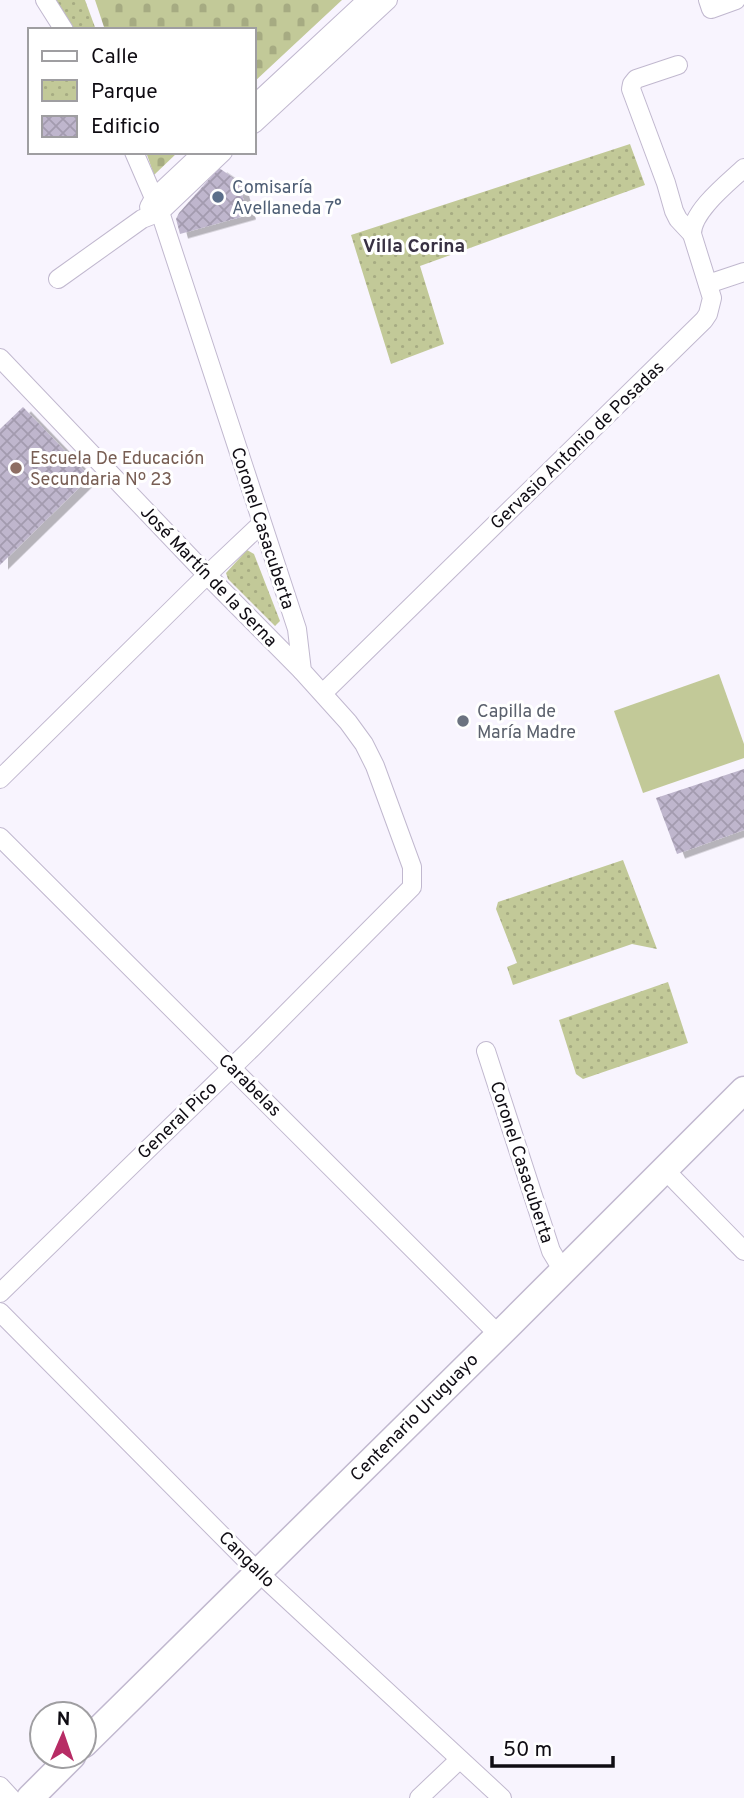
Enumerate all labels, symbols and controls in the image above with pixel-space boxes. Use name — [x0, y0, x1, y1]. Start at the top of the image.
legend — [28, 28, 256, 154]
text: Calle — [91, 44, 138, 71]
text: Parque — [91, 79, 158, 106]
text: Edificio — [91, 114, 160, 141]
place label: Comisaría Avellaneda 7° — [232, 177, 342, 221]
marker: Comisaría Avellaneda 7° — [210, 189, 226, 205]
district label: Villa Corina — [363, 235, 465, 259]
street label: Gervasio Antonio de Posadas — [486, 357, 670, 535]
street label: Coronel Casacuberta — [225, 445, 299, 612]
place label: Escuela De Educación Secundaria Nº 23 — [30, 448, 204, 492]
marker: Escuela De Educación Secundaria Nº 23 — [8, 460, 24, 476]
street label: José Martín de la Serna — [134, 501, 281, 653]
place label: Capilla de María Madre — [477, 701, 576, 745]
marker: Capilla de María Madre — [455, 713, 471, 729]
street label: Carabelas — [212, 1050, 285, 1123]
street label: General Pico — [133, 1077, 223, 1165]
street label: Coronel Casacuberta — [484, 1079, 558, 1246]
street label: Centenario Uruguayo — [346, 1349, 484, 1487]
street label: Cangallo — [213, 1527, 279, 1593]
north arrow — [28, 1700, 98, 1770]
text: N — [56, 1708, 71, 1732]
scale bar — [492, 1724, 613, 1768]
text: 50 m — [503, 1737, 552, 1764]

